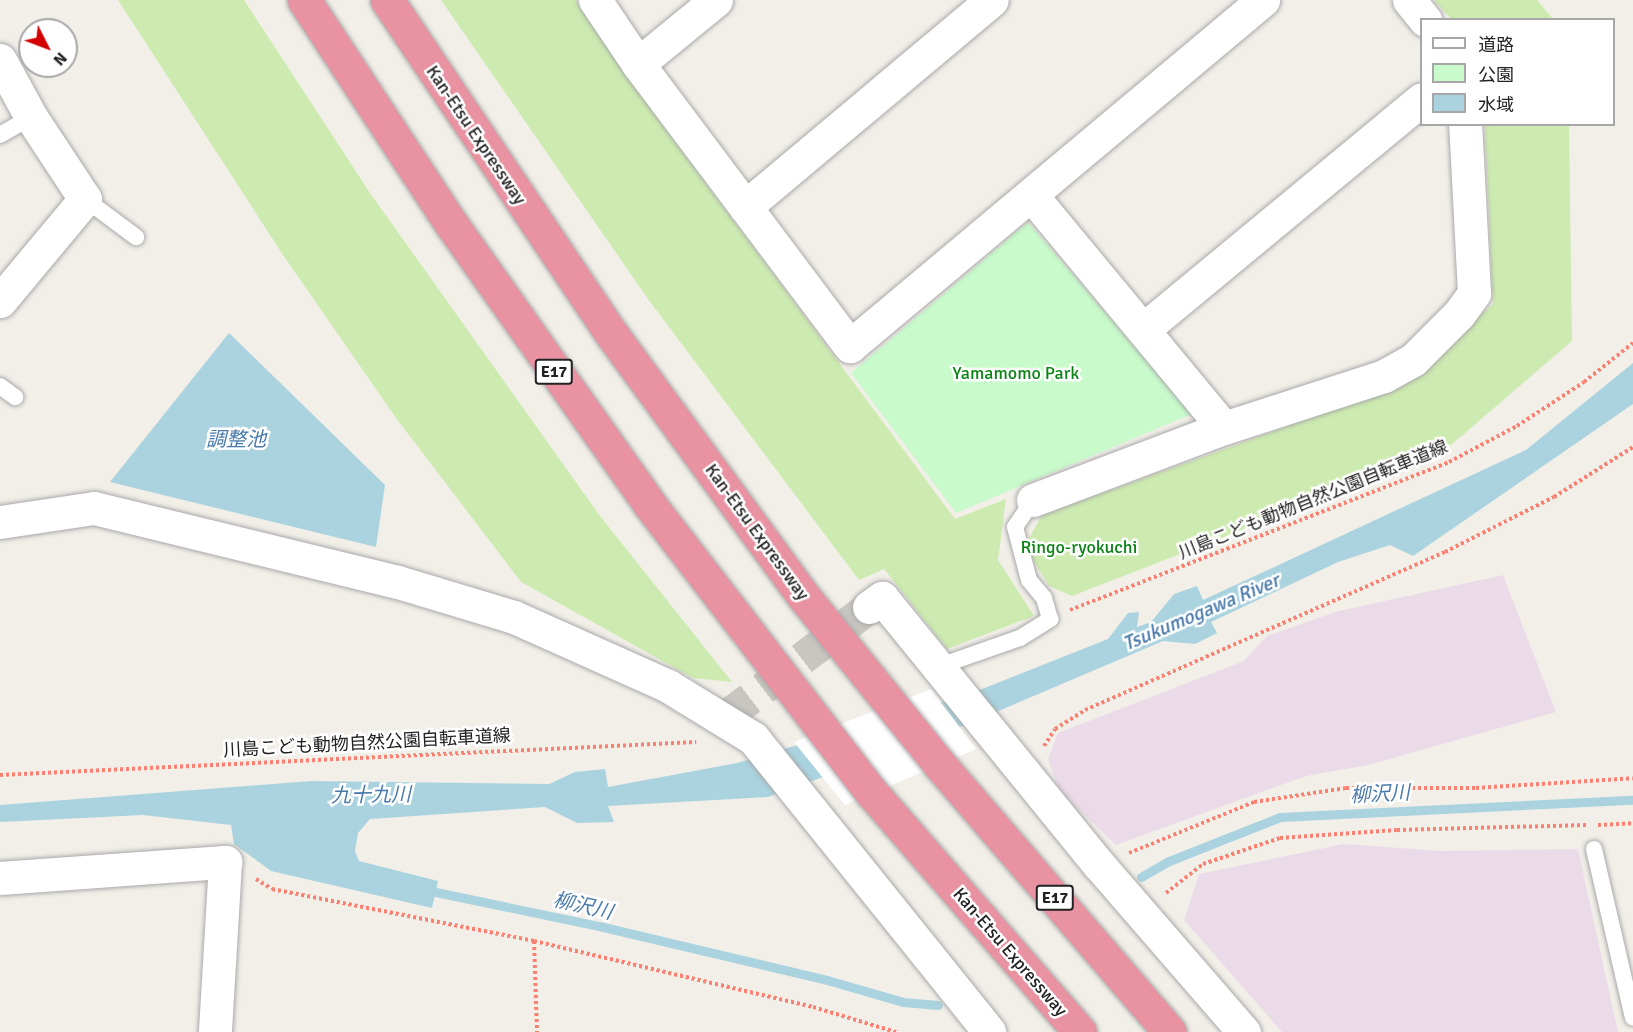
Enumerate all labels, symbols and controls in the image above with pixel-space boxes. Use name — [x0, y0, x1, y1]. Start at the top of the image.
north arrow — [18, 18, 78, 78]
legend — [1420, 18, 1615, 126]
text: 道路 — [1478, 34, 1514, 56]
text: N — [49, 48, 71, 70]
street label: Kan-Etsu Expressway — [421, 61, 531, 209]
text: 公園 — [1478, 64, 1514, 86]
text: 水域 — [1478, 94, 1514, 116]
road number: E17 — [534, 359, 574, 385]
park label: Yamamomo Park — [953, 362, 1079, 384]
water label: 調整池 — [206, 427, 266, 451]
street label: 川島こども動物自然公園自転車道線 — [1175, 436, 1451, 564]
street label: Kan-Etsu Expressway — [700, 460, 814, 604]
park label: Ringo-ryokuchi — [1020, 536, 1138, 558]
water label: Tsukumogawa River — [1119, 568, 1283, 656]
street label: 川島こども動物自然公園自転車道線 — [223, 725, 511, 761]
water label: 柳沢川 — [1349, 780, 1411, 808]
water label: 九十九川 — [331, 782, 411, 808]
street label: Kan-Etsu Expressway — [948, 883, 1072, 1021]
road number: E17 — [1036, 885, 1074, 911]
water label: 柳沢川 — [551, 888, 615, 924]

